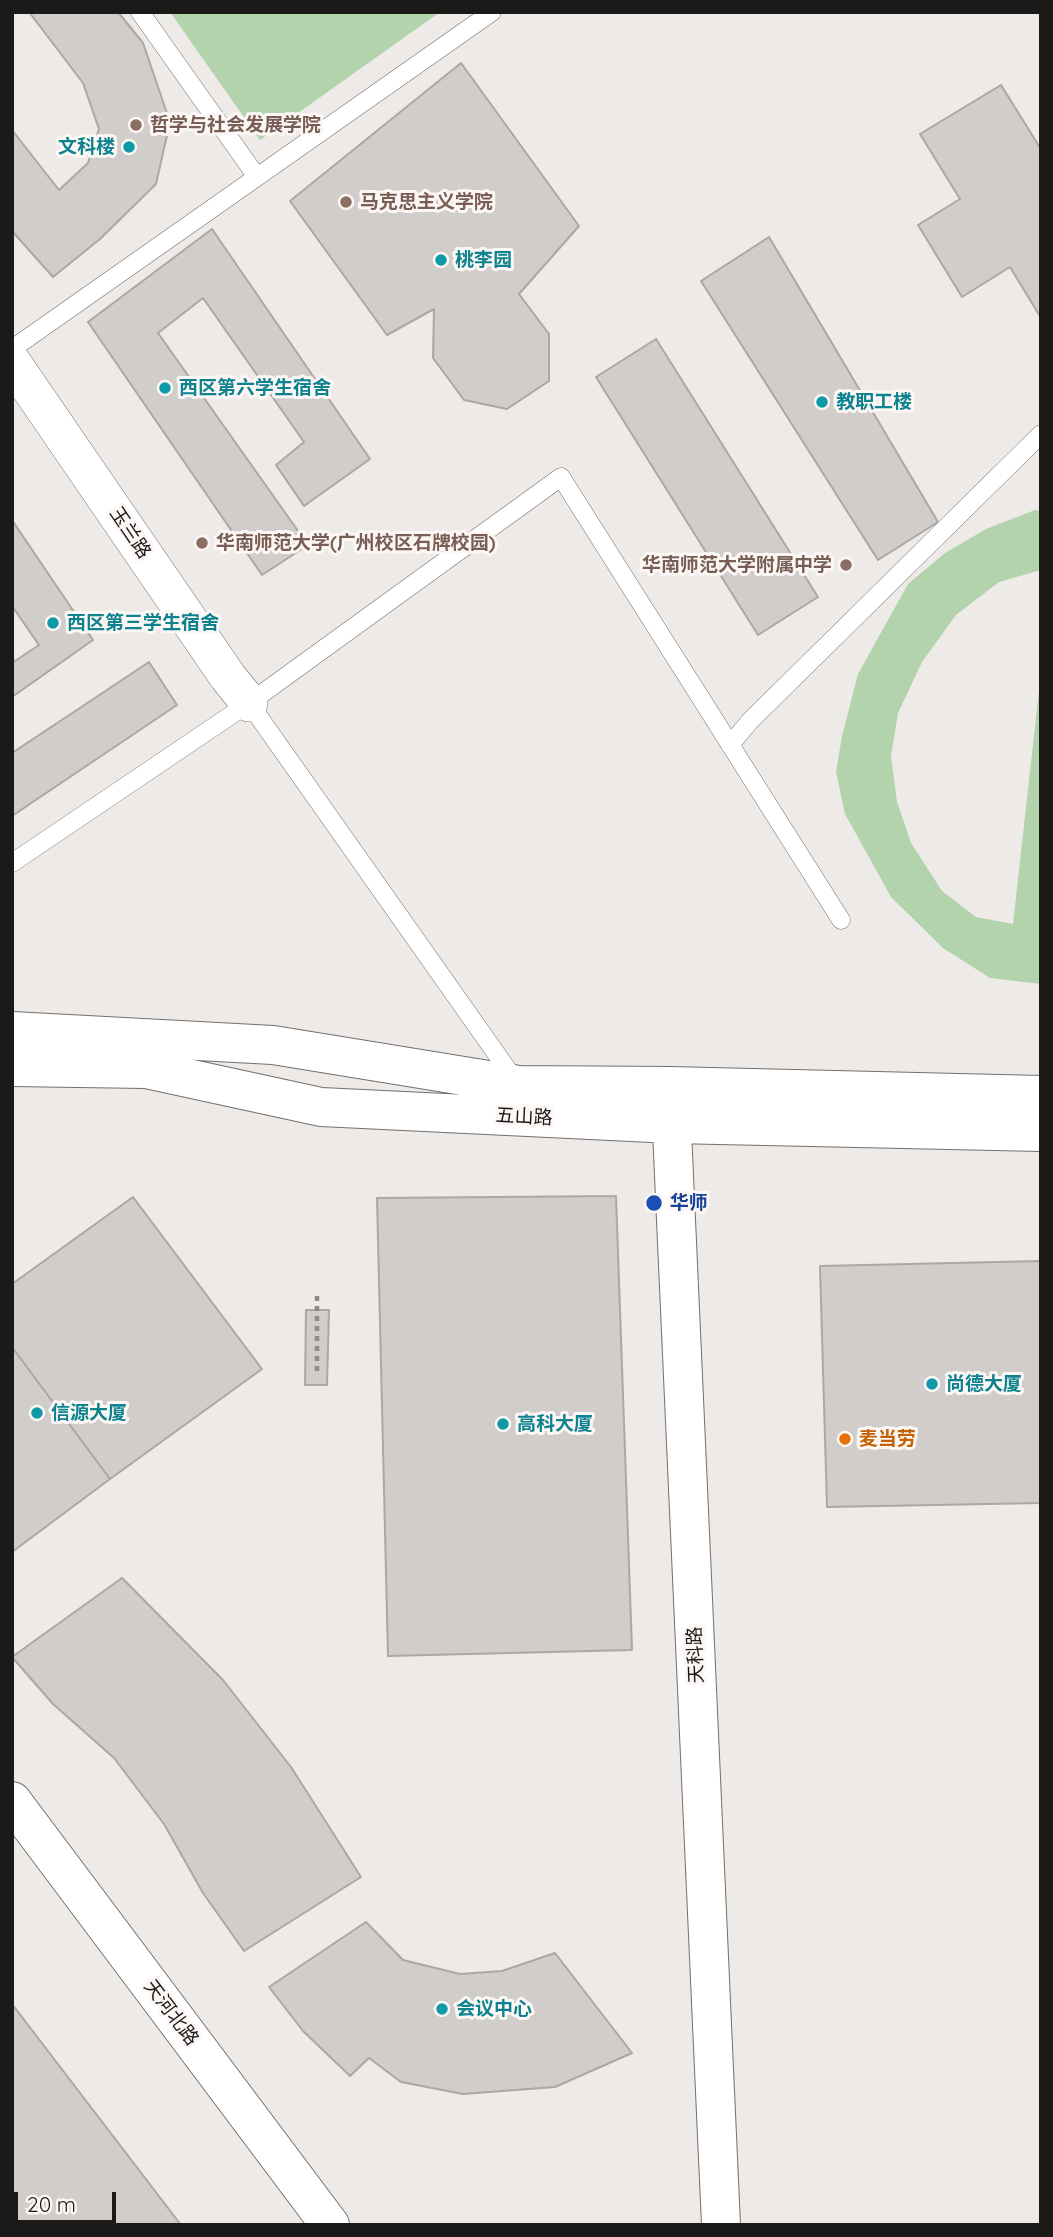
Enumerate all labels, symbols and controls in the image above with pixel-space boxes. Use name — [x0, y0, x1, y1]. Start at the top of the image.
place label: 哲学与社会发展学院 — [150, 114, 321, 136]
marker: 哲学与社会发展学院 — [128, 117, 144, 133]
place label: 文科楼 — [58, 136, 115, 158]
marker: 文科楼 — [121, 139, 137, 155]
place label: 马克思主义学院 — [360, 191, 493, 213]
marker: 马克思主义学院 — [338, 194, 354, 210]
place label: 桃李园 — [455, 249, 512, 271]
marker: 桃李园 — [433, 252, 449, 268]
place label: 西区第六学生宿舍 — [179, 377, 331, 399]
marker: 西区第六学生宿舍 — [157, 380, 173, 396]
place label: 教职工楼 — [836, 391, 912, 413]
marker: 教职工楼 — [814, 394, 830, 410]
street label: 玉兰路 — [105, 503, 155, 563]
place label: 华南师范大学(广州校区石牌校园) — [216, 532, 496, 554]
marker: 华南师范大学(广州校区石牌校园) — [194, 535, 210, 551]
place label: 华南师范大学附属中学 — [642, 554, 832, 576]
marker: 华南师范大学附属中学 — [838, 557, 854, 573]
place label: 西区第三学生宿舍 — [67, 612, 219, 634]
marker: 西区第三学生宿舍 — [45, 615, 61, 631]
street label: 五山路 — [495, 1104, 553, 1130]
place label: 华师 — [670, 1192, 708, 1214]
marker: 华师 — [644, 1193, 664, 1213]
place label: 尚德大厦 — [946, 1373, 1022, 1395]
marker: 尚德大厦 — [924, 1376, 940, 1392]
place label: 信源大厦 — [51, 1402, 127, 1424]
marker: 信源大厦 — [29, 1405, 45, 1421]
place label: 高科大厦 — [517, 1413, 593, 1435]
marker: 高科大厦 — [495, 1416, 511, 1432]
place label: 麦当劳 — [859, 1428, 916, 1450]
marker: 麦当劳 — [837, 1431, 853, 1447]
street label: 天科路 — [684, 1626, 708, 1684]
street label: 天河北路 — [139, 1976, 203, 2050]
place label: 会议中心 — [456, 1998, 532, 2020]
marker: 会议中心 — [434, 2001, 450, 2017]
scale bar — [18, 2178, 119, 2222]
text: 20 m — [27, 2191, 76, 2217]

